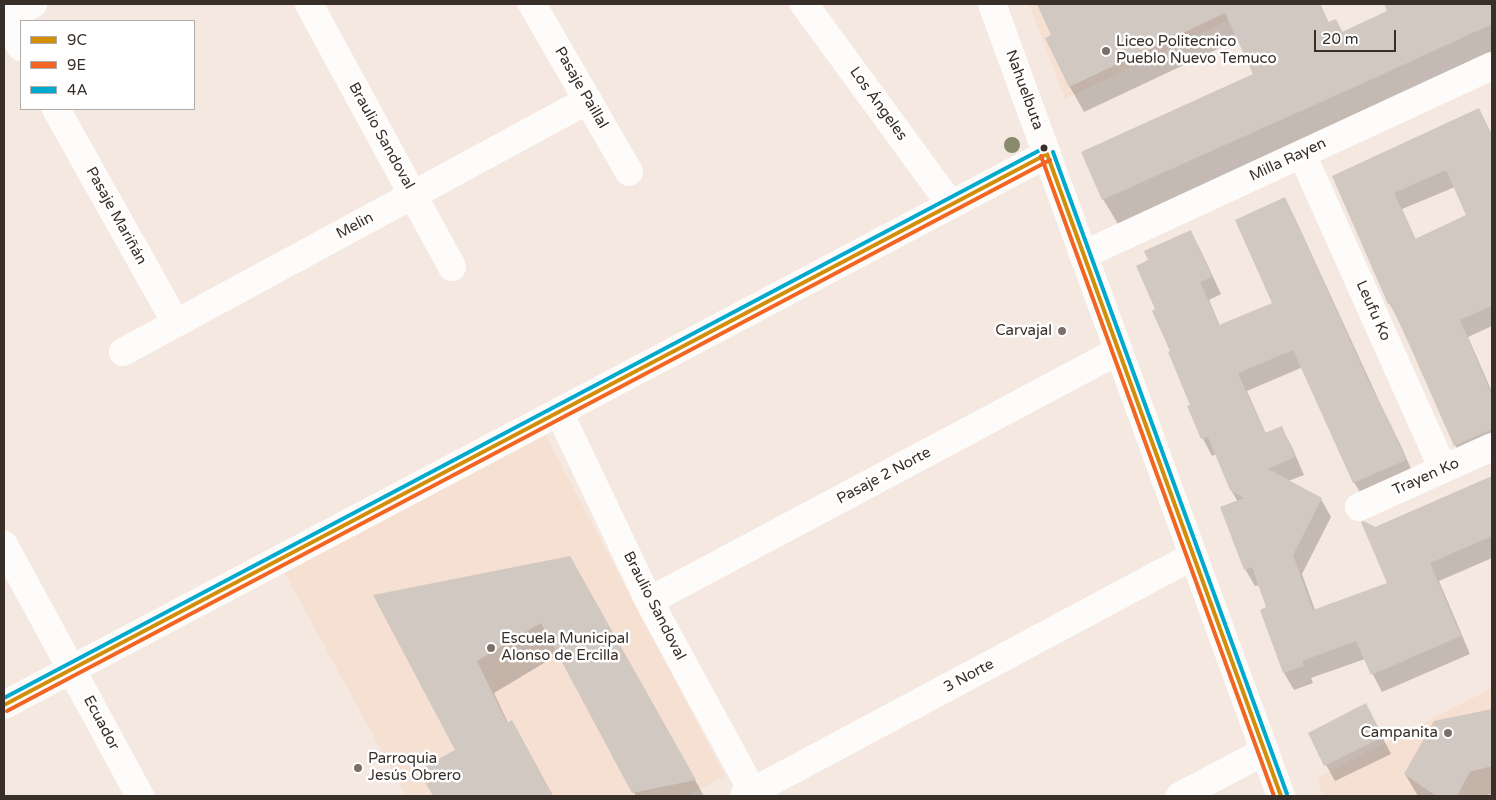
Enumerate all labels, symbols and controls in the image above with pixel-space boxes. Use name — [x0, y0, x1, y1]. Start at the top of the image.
legend — [20, 20, 195, 110]
scale bar — [1316, 20, 1398, 52]
text: 20 m — [1322, 30, 1359, 48]
text: 9C — [67, 31, 87, 49]
place label: Liceo Politecnico Pueblo Nuevo Temuco — [1116, 33, 1277, 68]
street label: Pasaje Paillal — [550, 44, 612, 132]
marker: Liceo Politecnico Pueblo Nuevo Temuco — [1100, 45, 1112, 57]
street label: Nahuelbuta — [1001, 48, 1047, 132]
text: 9E — [67, 56, 86, 74]
street label: Los Ángeles — [845, 64, 911, 144]
street label: Braulio Sandoval — [344, 79, 418, 193]
text: 4A — [67, 81, 88, 99]
street label: Milla Rayen — [1247, 134, 1329, 186]
unlabelled marker — [1039, 143, 1049, 153]
street label: Pasaje Mariñán — [82, 164, 150, 268]
street label: Melin — [333, 209, 377, 243]
street label: Leufu Ko — [1352, 278, 1394, 344]
place label: Carvajal — [995, 322, 1052, 340]
marker: Carvajal — [1056, 325, 1068, 337]
street label: Pasaje 2 Norte — [834, 444, 934, 508]
street label: Trayen Ko — [1390, 454, 1462, 500]
street label: Braulio Sandoval — [619, 549, 689, 663]
place label: Escuela Municipal Alonso de Ercilla — [501, 630, 629, 665]
marker: Escuela Municipal Alonso de Ercilla — [485, 642, 497, 654]
street label: 3 Norte — [941, 655, 997, 697]
street label: Ecuador — [79, 693, 123, 753]
place label: Campanita — [1360, 724, 1438, 742]
marker: Campanita — [1442, 727, 1454, 739]
place label: Parroquia Jesús Obrero — [368, 750, 461, 785]
marker: Parroquia Jesús Obrero — [352, 762, 364, 774]

